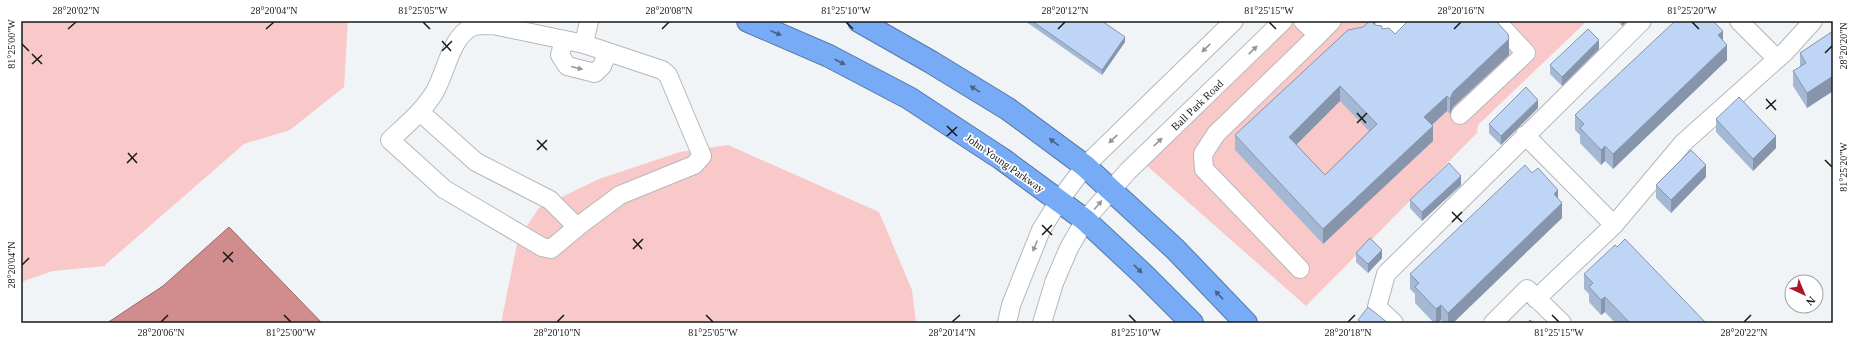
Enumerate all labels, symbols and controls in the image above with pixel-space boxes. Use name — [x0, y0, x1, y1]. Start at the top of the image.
text: 28°20'02"N — [52, 5, 100, 16]
text: 28°20'04"N — [250, 5, 298, 16]
text: 81°25'05"W — [398, 5, 448, 16]
text: 28°20'08"N — [645, 5, 693, 16]
text: 81°25'10"W — [821, 5, 871, 16]
text: 28°20'12"N — [1041, 5, 1089, 16]
text: 81°25'15"W — [1244, 5, 1294, 16]
text: 28°20'16"N — [1437, 5, 1485, 16]
text: 81°25'20"W — [1667, 5, 1717, 16]
text: 81°25'00"W — [6, 19, 17, 69]
text: 28°20'20"N — [1838, 22, 1849, 70]
one-way arrow — [771, 30, 782, 36]
one-way arrow — [1201, 43, 1211, 53]
one-way arrow — [1248, 45, 1258, 55]
one-way arrow — [834, 58, 846, 65]
one-way arrow — [571, 66, 583, 72]
street label: Ball Park Road — [1169, 77, 1226, 133]
one-way arrow — [969, 85, 981, 92]
street label: John Young Parkway — [963, 131, 1047, 195]
one-way arrow — [1108, 134, 1118, 143]
one-way arrow — [1153, 137, 1163, 146]
one-way arrow — [1049, 138, 1060, 147]
text: 81°25'20"W — [1838, 142, 1849, 192]
one-way arrow — [1093, 200, 1102, 209]
one-way arrow — [1031, 240, 1037, 252]
text: 28°20'04"N — [6, 241, 17, 289]
one-way arrow — [1133, 264, 1143, 273]
north arrow — [1784, 274, 1824, 314]
one-way arrow — [1215, 290, 1224, 300]
text: N — [1804, 294, 1818, 308]
text: 28°20'06"N — [137, 327, 185, 338]
text: 81°25'00"W — [266, 327, 316, 338]
text: 28°20'10"N — [533, 327, 581, 338]
text: 81°25'05"W — [688, 327, 738, 338]
text: 28°20'14"N — [928, 327, 976, 338]
text: 81°25'10"W — [1111, 327, 1161, 338]
text: 28°20'18"N — [1324, 327, 1372, 338]
text: 81°25'15"W — [1534, 327, 1584, 338]
text: 28°20'22"N — [1720, 327, 1768, 338]

